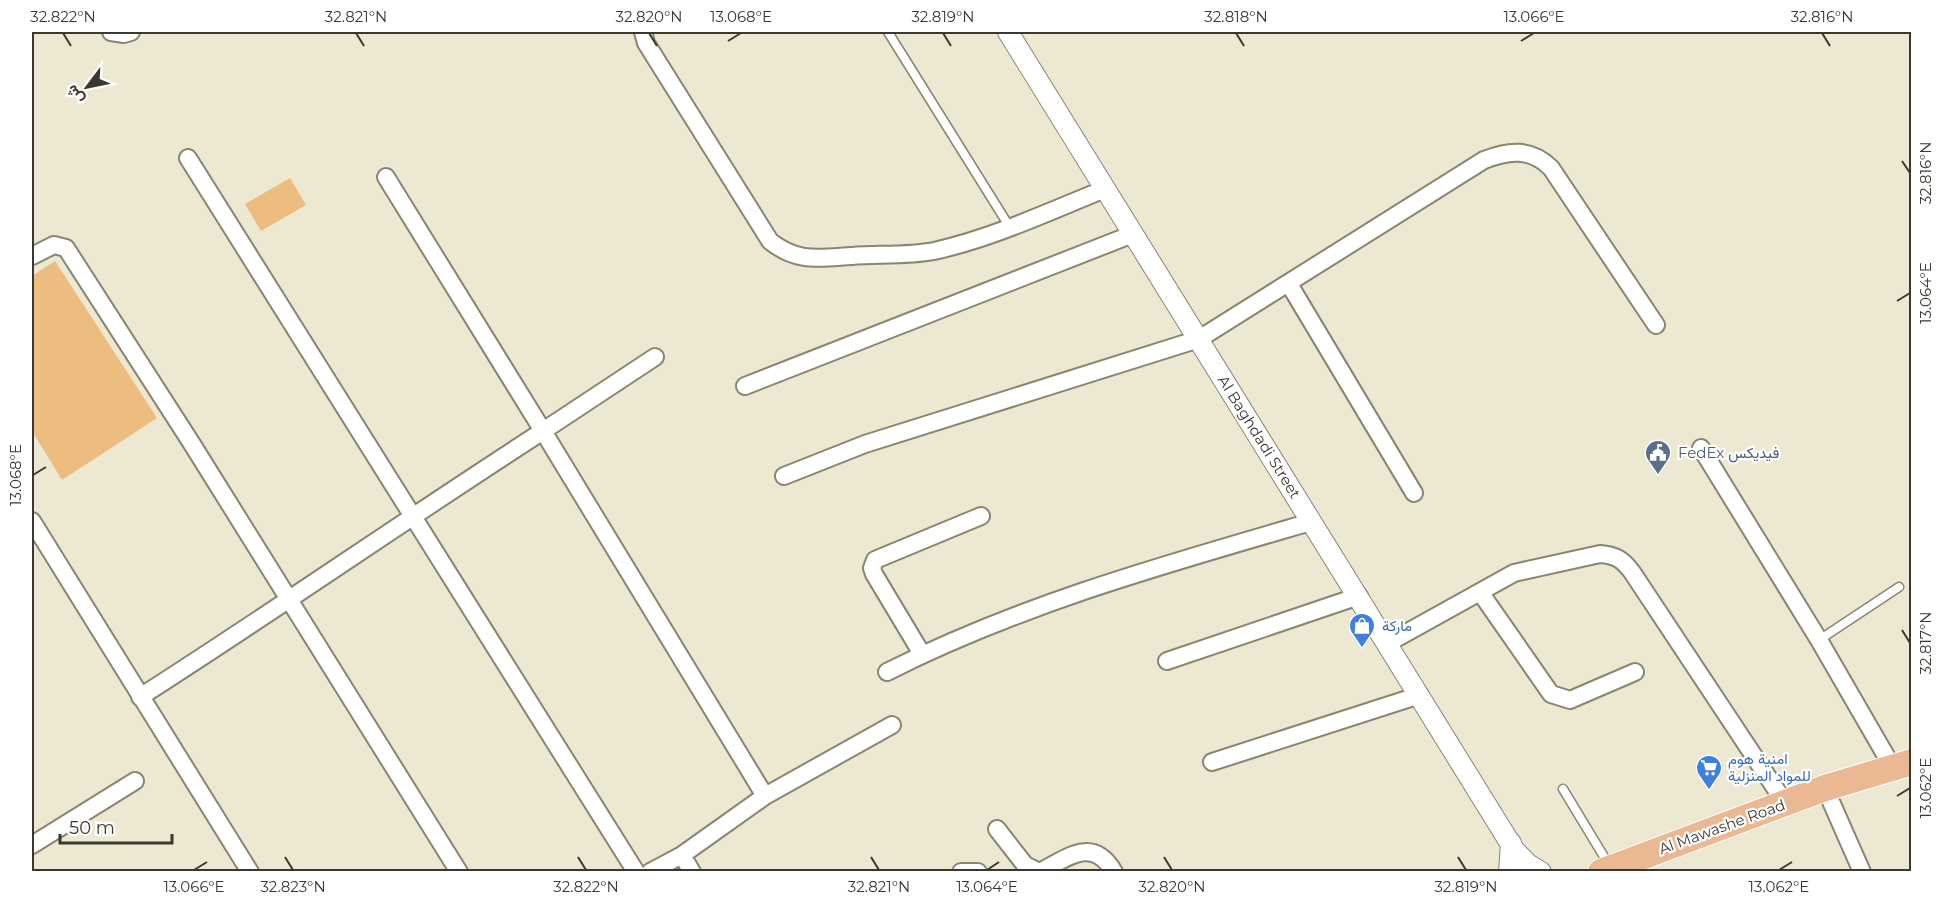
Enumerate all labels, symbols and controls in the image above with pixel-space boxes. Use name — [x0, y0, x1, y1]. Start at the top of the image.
text: 32.822°N — [30, 7, 96, 26]
text: 32.821°N — [325, 7, 387, 26]
text: 32.820°N — [616, 7, 682, 26]
text: 13.068°E — [710, 7, 772, 26]
text: 32.819°N — [911, 7, 975, 26]
text: 32.818°N — [1204, 7, 1268, 26]
text: 13.066°E — [1503, 7, 1565, 26]
text: 32.816°N — [1791, 7, 1853, 26]
north arrow — [57, 57, 117, 117]
text: ش — [62, 81, 88, 108]
text: 32.816°N — [1916, 142, 1935, 204]
text: 13.064°E — [1916, 262, 1935, 324]
street label: Al Baghdadi Street — [1214, 372, 1305, 502]
public building icon: FedEx فيديكس — [1643, 438, 1673, 476]
place label: FedEx فيديكس — [1678, 443, 1780, 463]
text: 13.068°E — [6, 444, 25, 506]
shop icon: ماركة — [1347, 611, 1377, 649]
text: 32.817°N — [1916, 612, 1935, 674]
place label: ماركة — [1382, 616, 1412, 635]
place label: امنية هوم للمواد المنزلية — [1728, 749, 1811, 785]
supermarket icon: امنية هوم للمواد المنزلية — [1694, 753, 1724, 791]
text: 13.062°E — [1916, 758, 1935, 818]
street label: Al Mawashe Road — [1656, 795, 1788, 858]
scale bar — [60, 807, 172, 845]
text: 50 m — [69, 817, 115, 839]
text: 13.066°E — [163, 877, 225, 896]
text: 32.823°N — [260, 877, 326, 896]
text: 32.822°N — [553, 877, 619, 896]
text: 32.821°N — [848, 877, 910, 896]
text: 13.064°E — [956, 877, 1018, 896]
text: 32.820°N — [1139, 877, 1205, 896]
text: 32.819°N — [1434, 877, 1498, 896]
text: 13.062°E — [1749, 877, 1809, 896]

